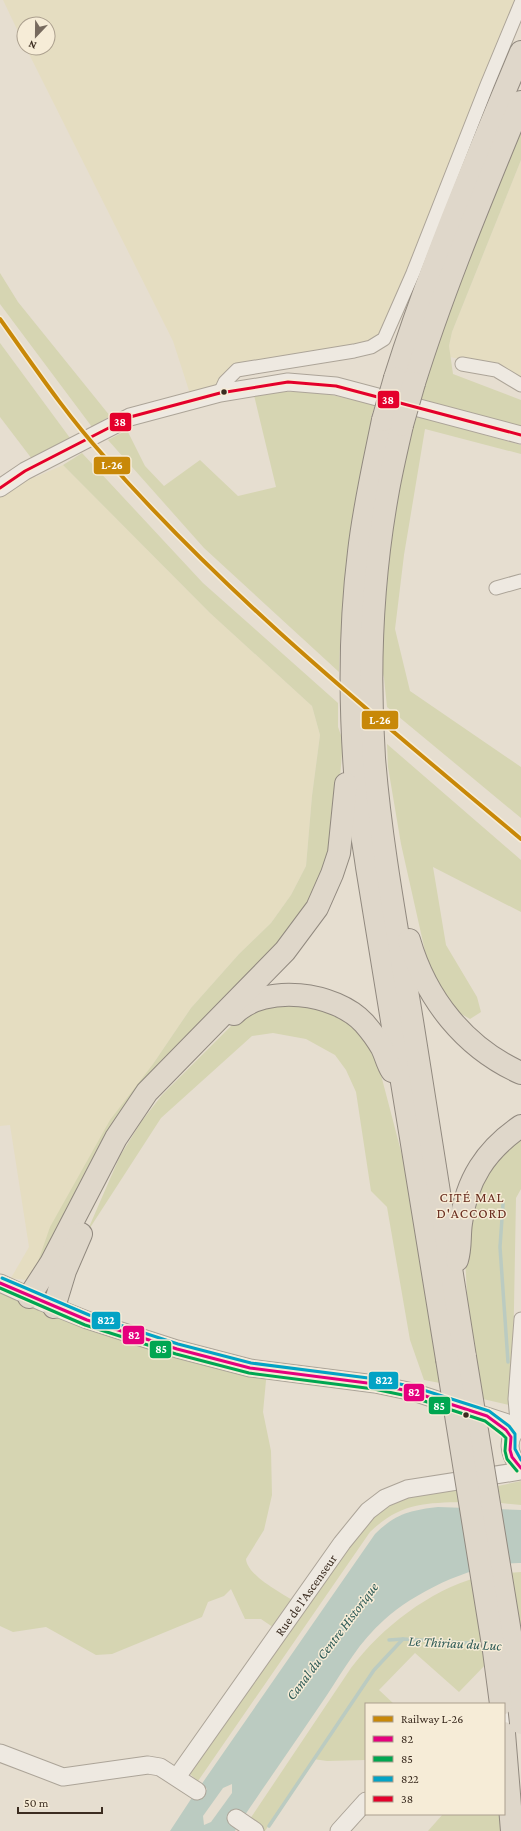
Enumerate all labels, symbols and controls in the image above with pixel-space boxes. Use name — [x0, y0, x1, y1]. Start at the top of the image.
north arrow — [16, 16, 56, 56]
text: N — [26, 38, 38, 52]
unlabelled marker — [219, 387, 229, 397]
line badge: 38 — [377, 390, 400, 409]
text: 38 — [382, 394, 394, 406]
line badge: 38 — [109, 412, 132, 432]
text: 38 — [114, 416, 126, 428]
line badge: L-26 — [93, 456, 131, 475]
text: L-26 — [101, 459, 123, 471]
line badge: L-26 — [361, 710, 399, 730]
text: L-26 — [369, 714, 391, 726]
district label: CITÉ MAL D'ACCORD — [436, 1189, 508, 1221]
line badge: 822 — [91, 1311, 121, 1330]
text: 822 — [97, 1314, 115, 1326]
line badge: 82 — [122, 1325, 145, 1345]
text: 82 — [128, 1329, 140, 1341]
line badge: 85 — [149, 1340, 172, 1359]
text: 85 — [155, 1343, 167, 1355]
line badge: 822 — [368, 1371, 399, 1390]
text: 822 — [375, 1374, 393, 1386]
line badge: 82 — [403, 1383, 425, 1402]
text: 82 — [408, 1386, 420, 1398]
line badge: 85 — [428, 1396, 451, 1415]
text: 85 — [433, 1400, 445, 1412]
unlabelled marker — [461, 1410, 471, 1420]
street label: Rue de l'Ascenseur — [272, 1551, 340, 1639]
water label: Canal du Centre Historique — [283, 1579, 382, 1703]
water label: Le Thiriau du Luc — [408, 1633, 503, 1653]
legend — [365, 1703, 505, 1815]
text: Railway L-26 — [401, 1712, 463, 1726]
text: 82 — [401, 1732, 413, 1746]
text: 85 — [401, 1752, 413, 1766]
text: 822 — [401, 1772, 419, 1786]
scale bar — [18, 1789, 102, 1815]
text: 38 — [401, 1792, 413, 1806]
text: 50 m — [24, 1796, 49, 1810]

